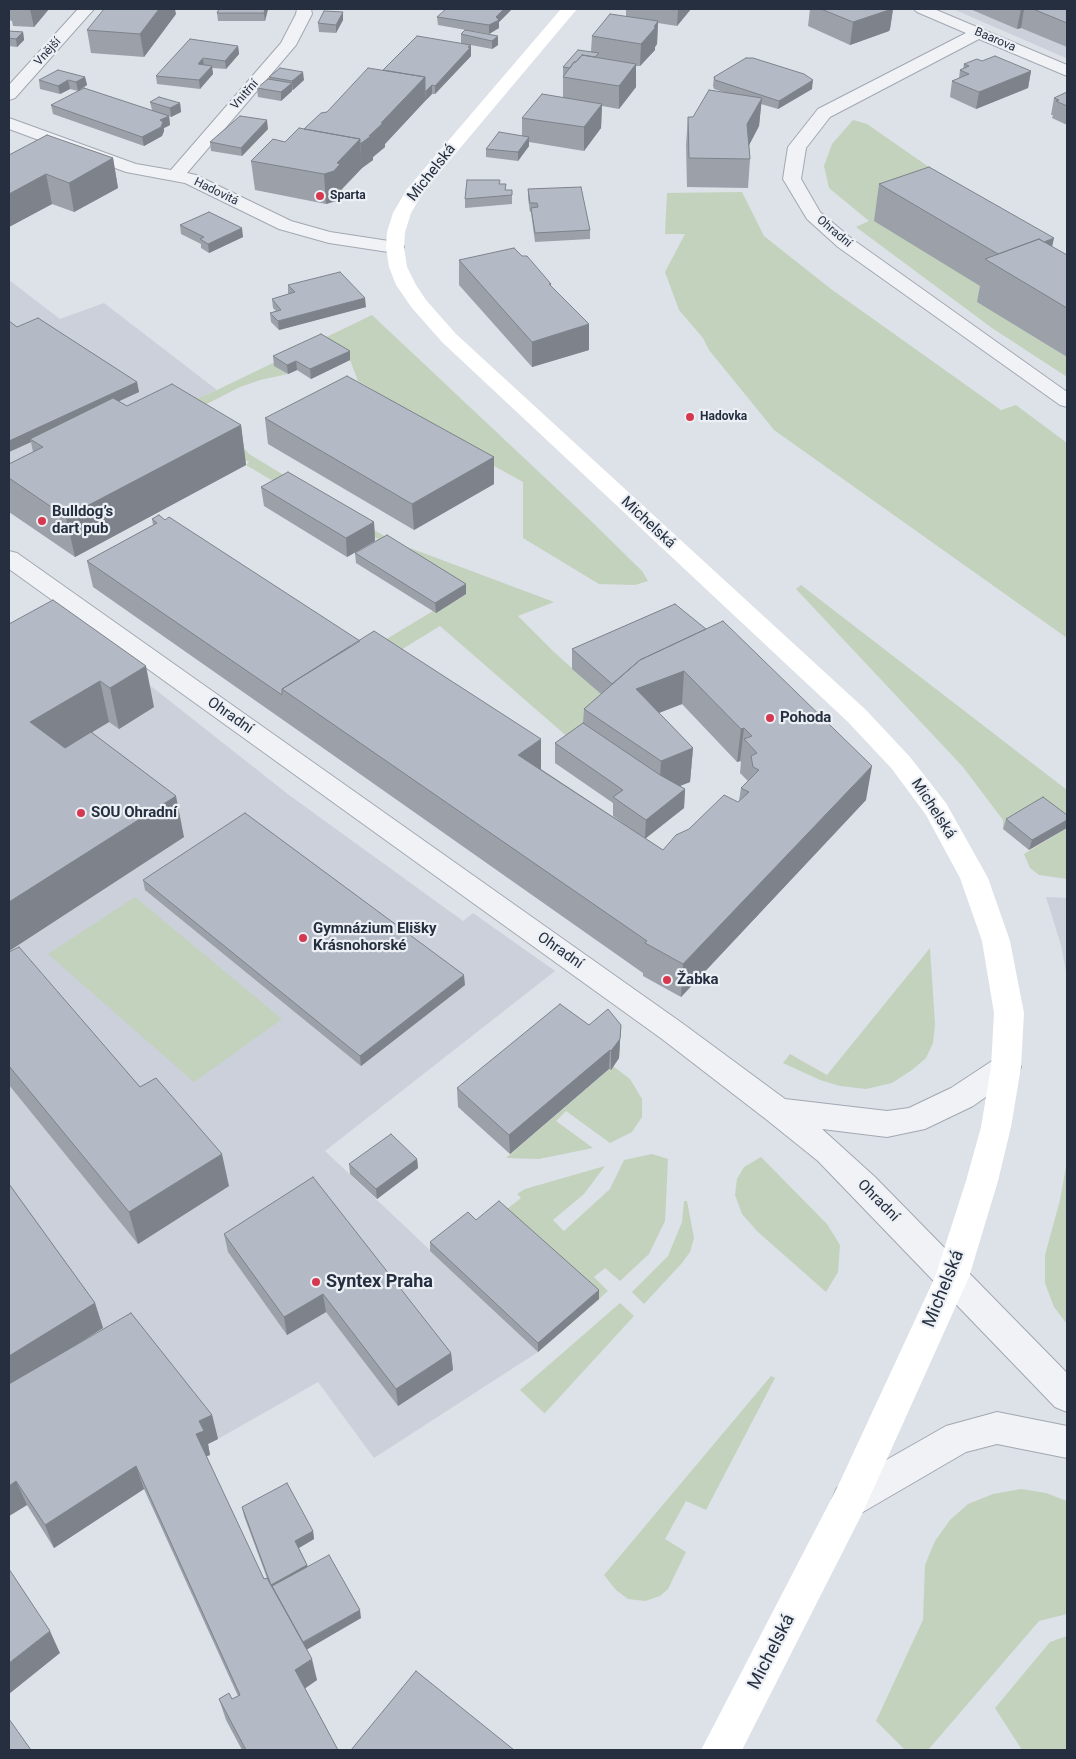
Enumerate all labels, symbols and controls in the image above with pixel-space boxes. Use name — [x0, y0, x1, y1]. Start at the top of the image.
street label: Baarova — [972, 25, 1018, 55]
street label: Vnější — [32, 35, 64, 69]
street label: Vnitřní — [228, 77, 262, 113]
street label: Michelská — [404, 141, 460, 205]
street label: Hadovitá — [191, 175, 241, 209]
place label: Sparta — [330, 189, 366, 203]
marker: Sparta — [314, 190, 326, 202]
street label: Ohradní — [813, 213, 855, 251]
place label: Hadovka — [700, 410, 747, 424]
marker: Hadovka — [684, 411, 696, 423]
street label: Michelská — [617, 493, 679, 553]
place label: Bulldog’s dart pub — [52, 503, 113, 538]
marker: Bulldog’s dart pub — [36, 515, 48, 527]
street label: Ohradní — [204, 694, 256, 738]
place label: Pohoda — [780, 709, 831, 727]
marker: Pohoda — [764, 712, 776, 724]
street label: Michelská — [907, 776, 959, 842]
place label: SOU Ohradní — [91, 804, 177, 822]
marker: SOU Ohradní — [75, 807, 87, 819]
place label: Gymnázium Elišky Krásnohorské — [313, 920, 437, 955]
street label: Ohradní — [534, 929, 586, 973]
marker: Gymnázium Elišky Krásnohorské — [297, 932, 309, 944]
place label: Žabka — [677, 971, 719, 989]
marker: Žabka — [661, 974, 673, 986]
street label: Ohradní — [853, 1176, 903, 1226]
street label: Michelská — [919, 1247, 969, 1331]
place label: Syntex Praha — [326, 1271, 433, 1293]
marker: Syntex Praha — [310, 1276, 322, 1288]
street label: Michelská — [744, 1611, 800, 1693]

